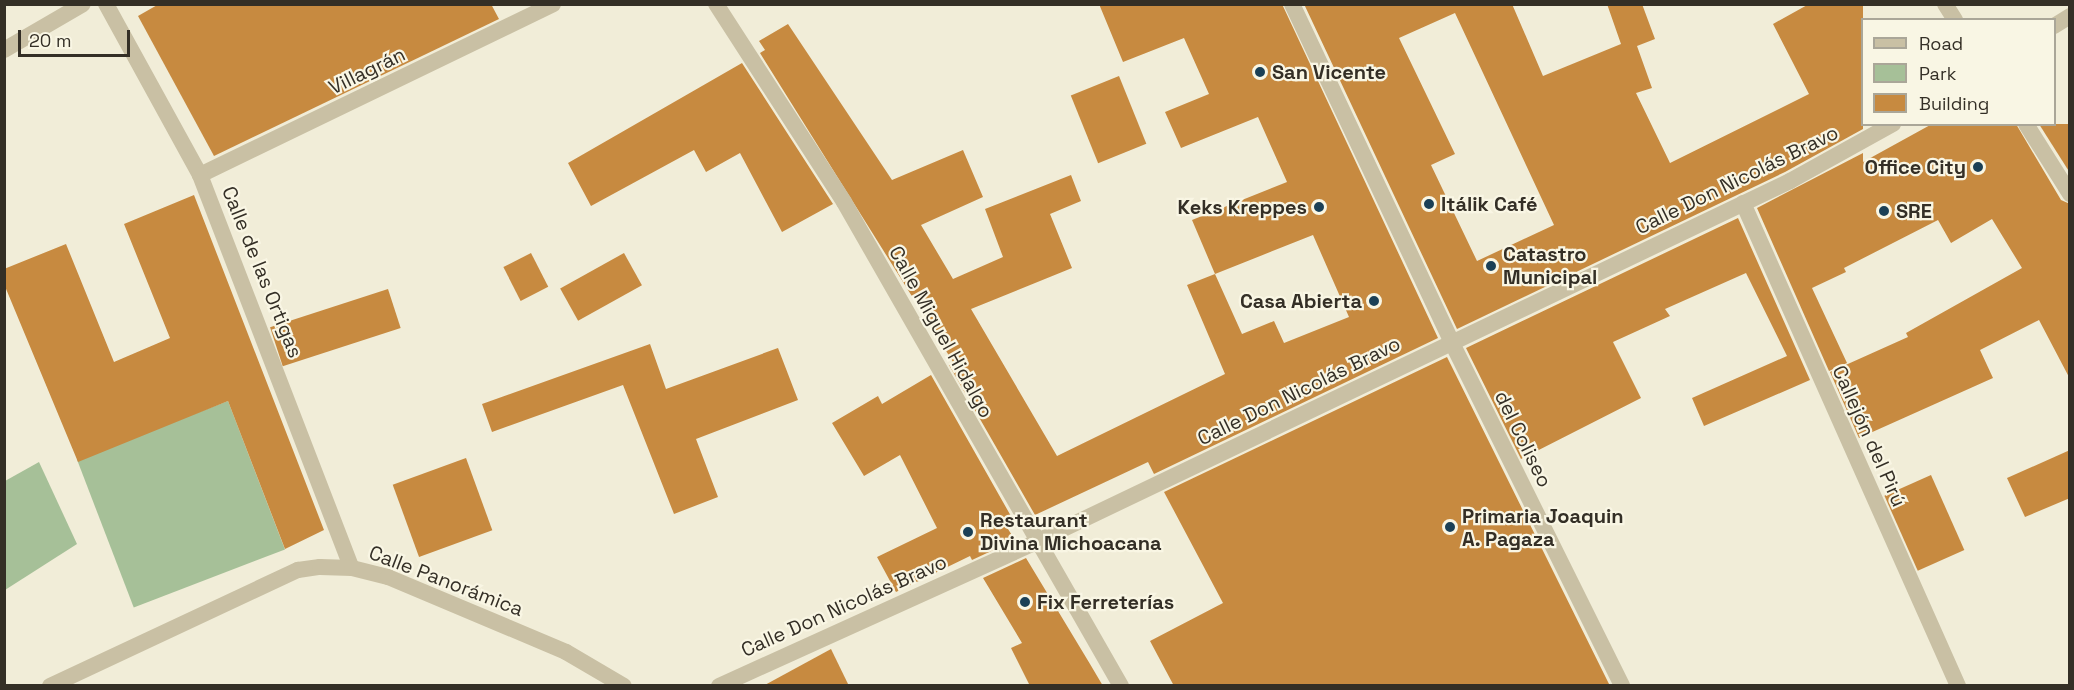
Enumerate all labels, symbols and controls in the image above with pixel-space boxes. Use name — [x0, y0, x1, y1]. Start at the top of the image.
scale bar — [21, 18, 134, 56]
legend — [1861, 18, 2056, 126]
text: 20 m — [29, 29, 72, 52]
text: Road — [1919, 32, 1963, 55]
street label: Villagrán — [325, 42, 409, 100]
place label: San Vicente — [1272, 60, 1386, 84]
text: Park — [1919, 62, 1956, 85]
marker: San Vicente — [1253, 65, 1267, 79]
text: Building — [1919, 92, 1989, 115]
street label: Calle Don Nicolás Bravo — [1632, 120, 1842, 240]
place label: Office City — [1865, 155, 1966, 179]
marker: Office City — [1971, 160, 1985, 174]
street label: Calle de las Ortigas — [217, 183, 307, 361]
place label: Itálik Café — [1441, 192, 1538, 216]
place label: Keks Kreppes — [1178, 195, 1307, 219]
marker: Itálik Café — [1422, 197, 1436, 211]
place label: SRE — [1896, 199, 1932, 223]
marker: Keks Kreppes — [1312, 200, 1326, 214]
marker: SRE — [1877, 204, 1891, 218]
street label: Calle Miguel Hidalgo — [884, 242, 998, 422]
place label: Catastro Municipal — [1503, 243, 1597, 290]
marker: Catastro Municipal — [1484, 259, 1498, 273]
place label: Casa Abierta — [1240, 289, 1362, 313]
marker: Casa Abierta — [1367, 294, 1381, 308]
street label: Calle Don Nicolás Bravo — [1194, 331, 1404, 451]
street label: Callejón del Pirú — [1827, 362, 1911, 510]
street label: del Coliseo — [1489, 387, 1557, 491]
place label: Primaria Joaquin A. Pagaza — [1462, 504, 1624, 551]
place label: Restaurant Divina Michoacana — [980, 508, 1162, 555]
marker: Primaria Joaquin A. Pagaza — [1443, 520, 1457, 534]
marker: Restaurant Divina Michoacana — [961, 525, 975, 539]
street label: Calle Panorámica — [365, 541, 527, 621]
street label: Calle Don Nicolás Bravo — [737, 550, 951, 662]
place label: Fix Ferreterías — [1037, 590, 1174, 614]
marker: Fix Ferreterías — [1018, 595, 1032, 609]

